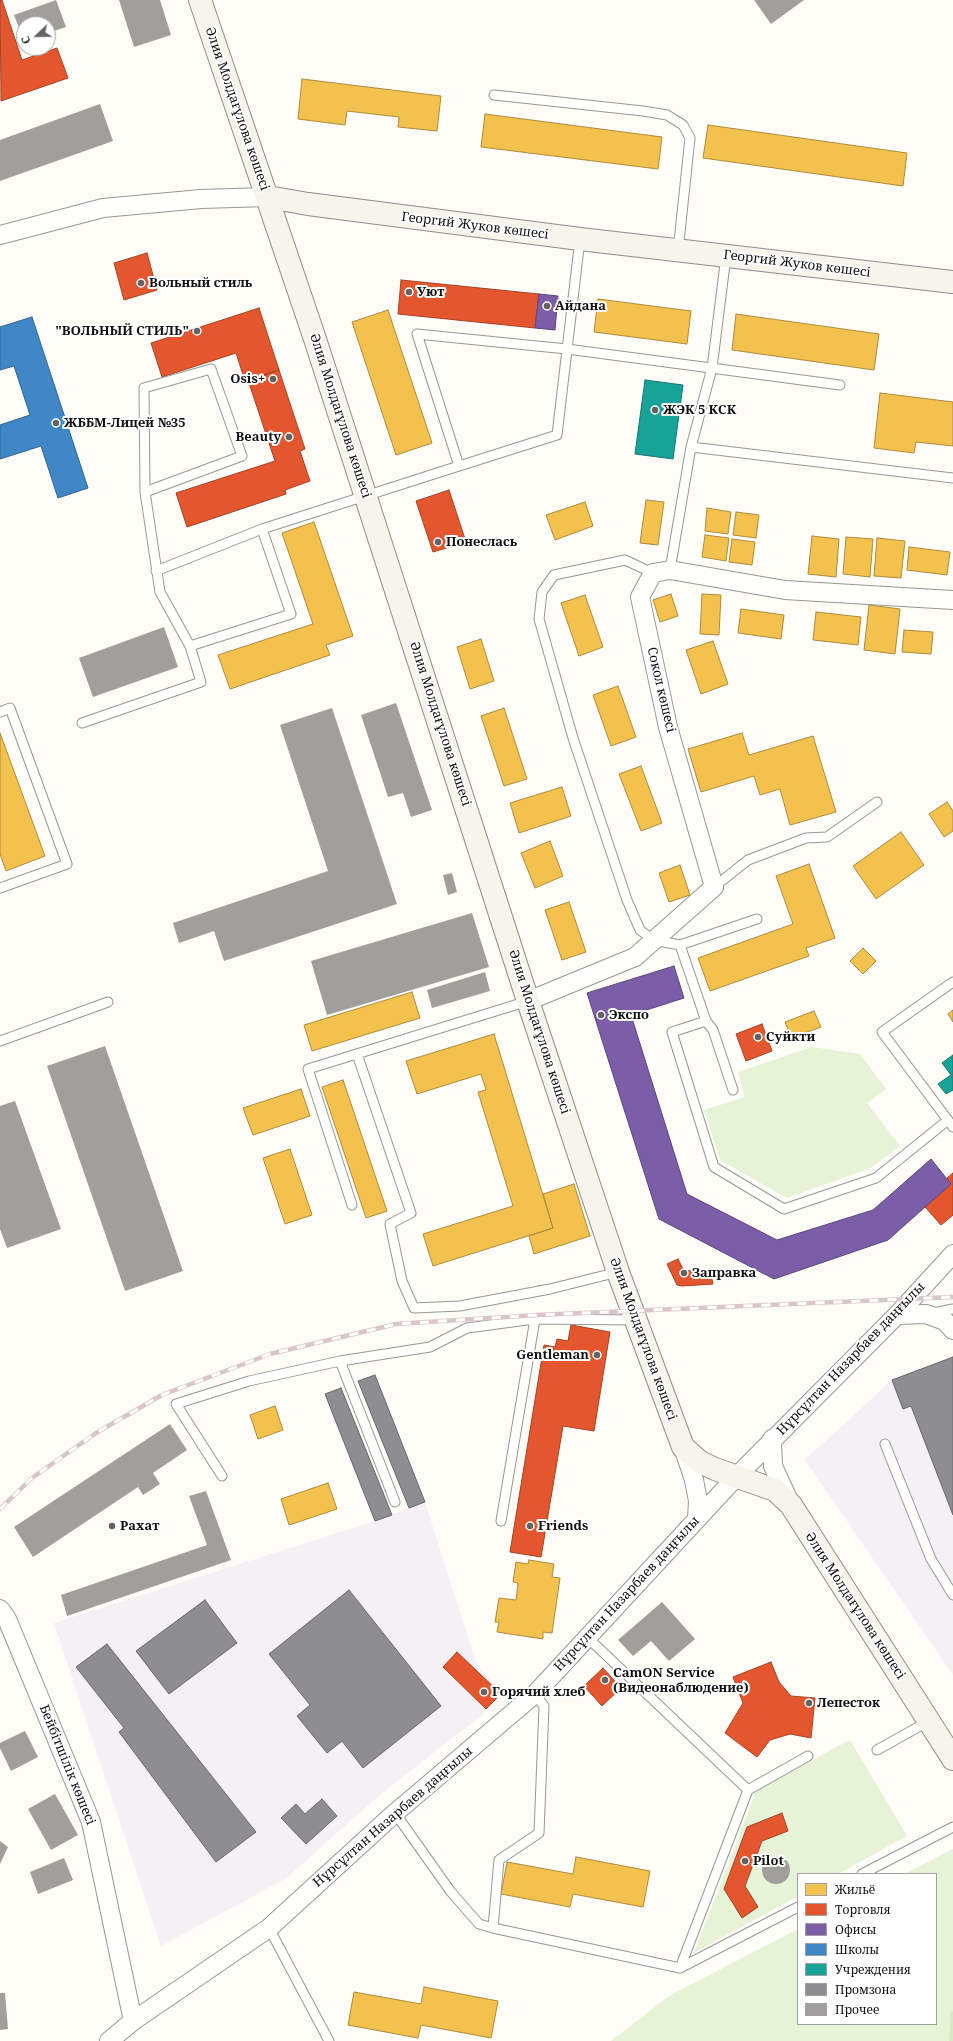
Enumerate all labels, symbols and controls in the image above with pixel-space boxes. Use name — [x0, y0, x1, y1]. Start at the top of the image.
north arrow — [16, 16, 56, 56]
street label: Әлия Молдағұлова көшесі — [202, 25, 272, 193]
text: С — [17, 34, 34, 46]
street label: Георгий Жуков көшесі — [400, 209, 550, 243]
street label: Георгий Жуков көшесі — [722, 247, 872, 281]
place label: Вольный стиль — [149, 275, 252, 291]
marker: Вольный стиль — [136, 278, 146, 288]
place label: Уют — [417, 284, 445, 300]
marker: Уют — [404, 287, 414, 297]
place label: Айдана — [555, 298, 606, 314]
marker: Айдана — [542, 301, 552, 311]
place label: "ВОЛЬНЫЙ СТИЛЬ" — [55, 323, 189, 339]
marker: "ВОЛЬНЫЙ СТИЛЬ" — [192, 326, 202, 336]
street label: Әлия Молдағұлова көшесі — [306, 332, 374, 500]
place label: Osis+ — [230, 371, 265, 387]
marker: Osis+ — [268, 374, 278, 384]
place label: ЖЭК 5 КСК — [663, 402, 736, 418]
marker: ЖЭК 5 КСК — [650, 405, 660, 415]
place label: ЖББМ-Лицей №35 — [64, 415, 186, 431]
marker: ЖББМ-Лицей №35 — [51, 418, 61, 428]
place label: Beauty — [236, 429, 281, 445]
marker: Beauty — [284, 432, 294, 442]
place label: Понеслась — [446, 534, 517, 550]
marker: Понеслась — [433, 537, 443, 547]
street label: Әлия Молдағұлова көшесі — [406, 640, 474, 808]
street label: Сокол көшесі — [644, 646, 678, 734]
street label: Әлия Молдағұлова көшесі — [505, 948, 573, 1116]
place label: Экспо — [609, 1007, 649, 1023]
marker: Экспо — [596, 1010, 606, 1020]
place label: Суйкти — [766, 1029, 815, 1045]
marker: Суйкти — [753, 1032, 763, 1042]
street label: Әлия Молдағұлова көшесі — [606, 1255, 680, 1423]
place label: Заправка — [692, 1265, 756, 1281]
marker: Заправка — [679, 1268, 689, 1278]
street label: Нұрсұлтан Назарбаев даңғылы — [774, 1279, 928, 1439]
place label: Gentleman — [516, 1347, 589, 1363]
marker: Gentleman — [592, 1350, 602, 1360]
street label: Нұрсұлтан Назарбаев даңғылы — [551, 1513, 703, 1675]
place label: Рахат — [120, 1518, 159, 1534]
place label: Friends — [538, 1518, 588, 1534]
marker: Рахат — [107, 1521, 117, 1531]
marker: Friends — [525, 1521, 535, 1531]
street label: Әлия Молдағұлова көшесі — [802, 1530, 908, 1682]
place label: CamON Service (Видеонаблюдение) — [613, 1665, 749, 1696]
marker: CamON Service (Видеонаблюдение) — [600, 1675, 610, 1685]
place label: Горячий хлеб — [492, 1684, 585, 1700]
marker: Горячий хлеб — [479, 1687, 489, 1697]
place label: Лепесток — [817, 1695, 880, 1711]
marker: Лепесток — [804, 1698, 814, 1708]
street label: Бейбітшілік көшесі — [36, 1703, 98, 1827]
street label: Нұрсұлтан Назарбаев даңғылы — [310, 1743, 476, 1891]
place label: Pilot — [753, 1853, 784, 1869]
marker: Pilot — [740, 1856, 750, 1866]
legend — [797, 1873, 937, 2025]
text: Жильё — [835, 1881, 875, 1898]
text: Торговля — [835, 1901, 891, 1918]
text: Офисы — [835, 1921, 876, 1938]
text: Школы — [835, 1941, 879, 1958]
text: Учреждения — [835, 1961, 911, 1978]
text: Промзона — [835, 1981, 896, 1998]
text: Прочее — [835, 2001, 879, 2018]

